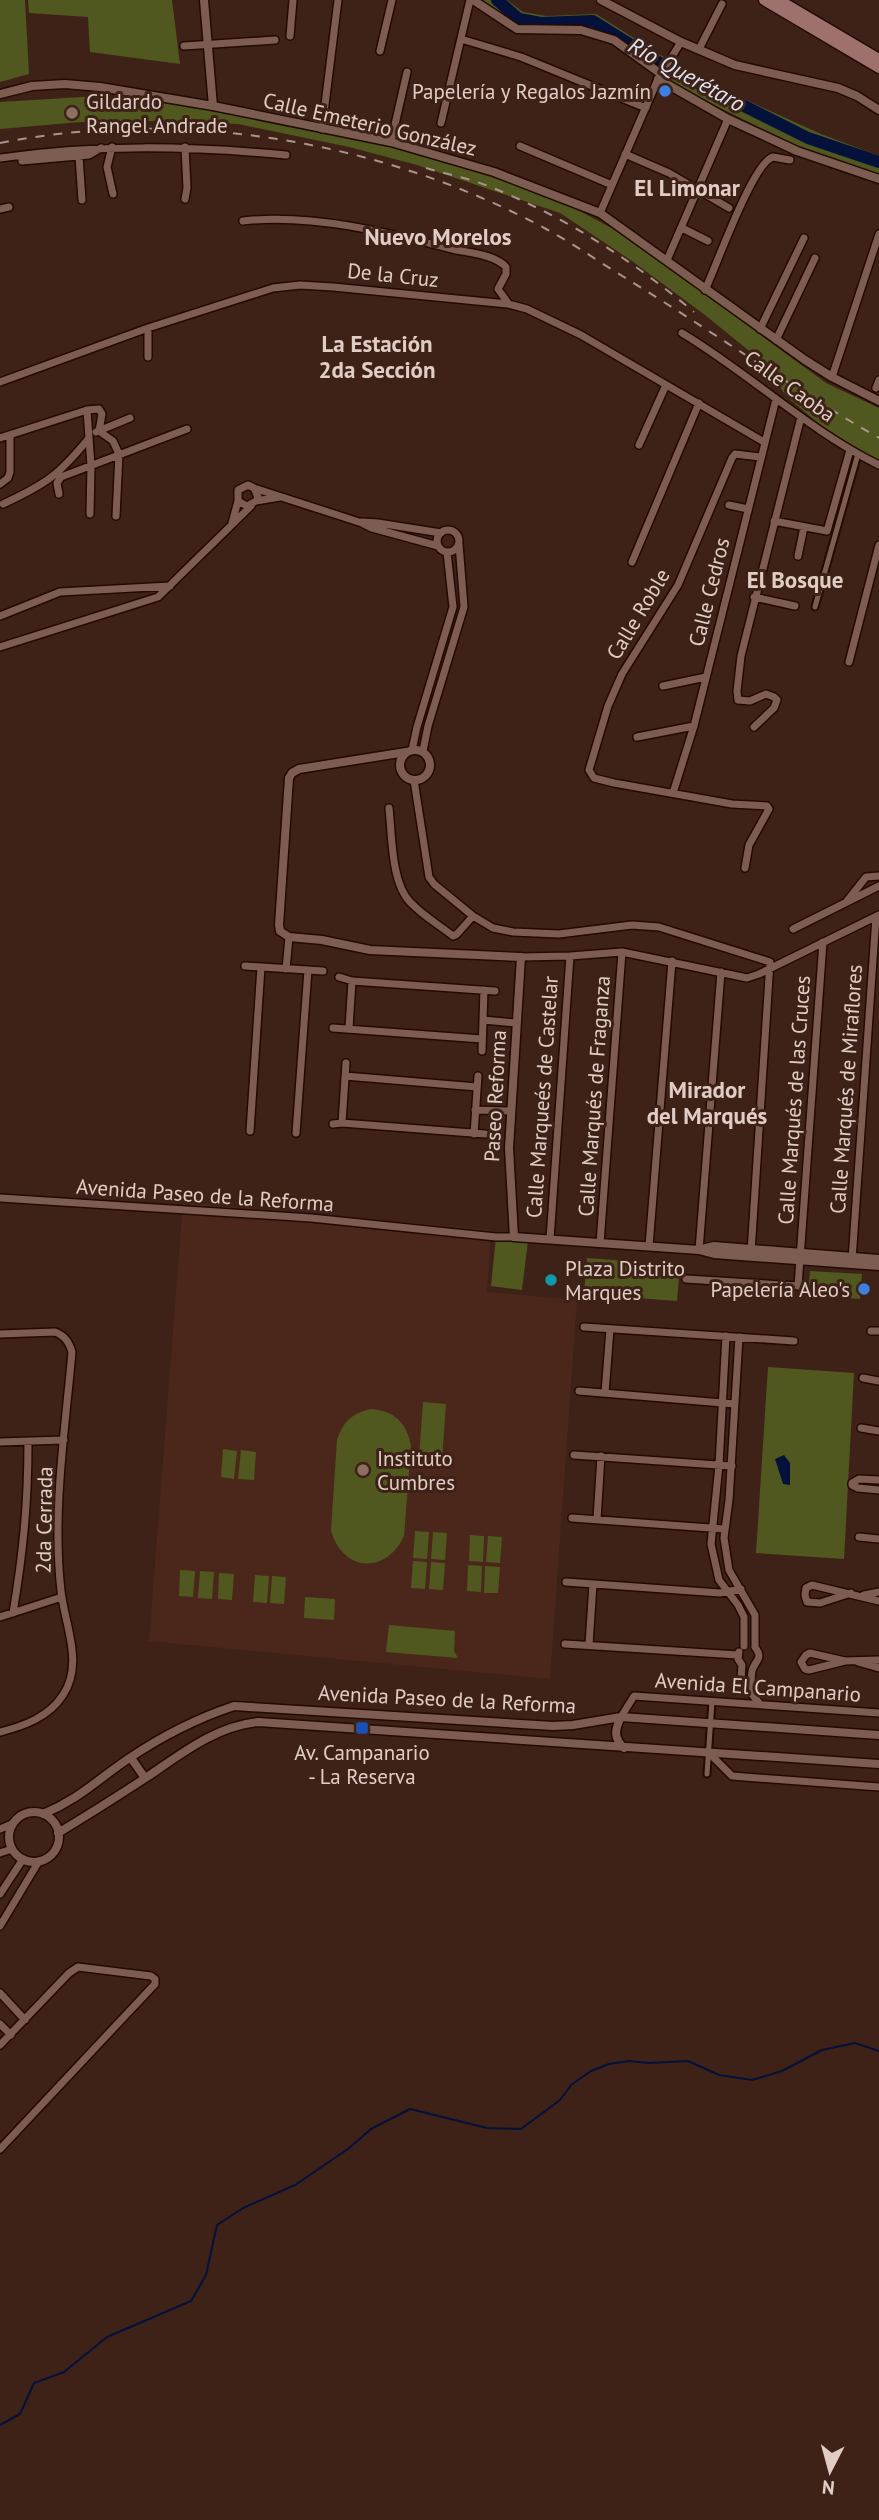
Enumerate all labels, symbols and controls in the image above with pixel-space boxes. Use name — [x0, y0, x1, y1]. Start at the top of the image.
water label: Río Querétaro — [623, 30, 751, 118]
place label: Papelería y Regalos Jazmín — [412, 78, 651, 105]
marker: Papelería y Regalos Jazmín — [657, 83, 673, 99]
street label: Calle Emeterio González — [261, 86, 479, 162]
place label: Gildardo Rangel Andrade — [86, 88, 228, 139]
marker: Gildardo Rangel Andrade — [64, 105, 80, 121]
district label: El Limonar — [634, 173, 741, 202]
district label: Nuevo Morelos — [364, 222, 512, 251]
street label: De la Cruz — [346, 257, 440, 293]
district label: La Estación 2da Sección — [318, 329, 436, 384]
street label: Calle Caoba — [739, 344, 841, 428]
street label: Calle Cedros — [682, 535, 736, 649]
street label: Calle Roble — [600, 564, 676, 664]
district label: El Bosque — [747, 565, 843, 594]
street label: Calle Marqués de Miraflores — [824, 963, 868, 1215]
street label: Calle Marqueés de Castelar — [520, 975, 564, 1219]
street label: Calle Marqués de Fraganza — [572, 975, 616, 1217]
street label: Calle Marqués de las Cruces — [772, 975, 816, 1225]
street label: Paseo Reforma — [478, 1029, 512, 1163]
district label: Mirador del Marqués — [647, 1075, 768, 1130]
street label: Avenida Paseo de la Reforma — [75, 1173, 335, 1217]
place label: Plaza Distrito Marques — [565, 1255, 685, 1306]
marker: Plaza Distrito Marques — [543, 1272, 559, 1288]
place label: Papelería Aleo's — [711, 1276, 850, 1303]
marker: Papelería Aleo's — [856, 1281, 872, 1297]
place label: Instituto Cumbres — [377, 1445, 455, 1496]
marker: Instituto Cumbres — [355, 1462, 371, 1478]
street label: 2da Cerrada — [30, 1466, 58, 1574]
street label: Avenida El Campanario — [654, 1666, 862, 1708]
street label: Avenida Paseo de la Reforma — [317, 1679, 577, 1719]
marker: Av. Campanario - La Reserva — [354, 1720, 370, 1736]
place label: Av. Campanario - La Reserva — [294, 1739, 430, 1790]
north arrow — [795, 2436, 865, 2506]
text: N — [821, 2475, 836, 2500]

